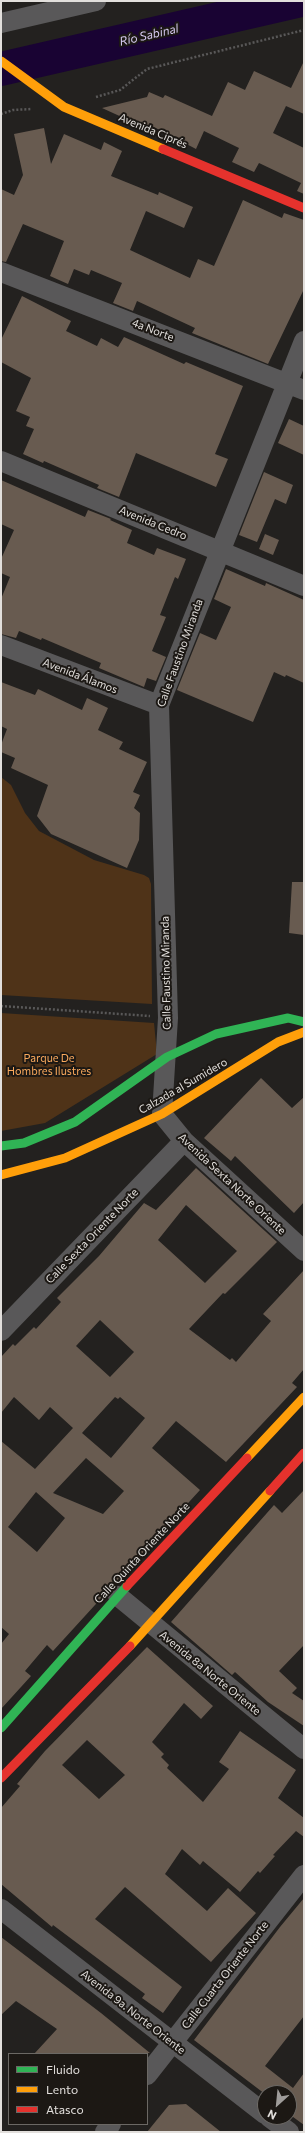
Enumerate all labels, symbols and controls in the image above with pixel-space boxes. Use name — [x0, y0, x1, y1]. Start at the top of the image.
water label: Río Sabinal — [118, 21, 180, 49]
street label: Avenida Ciprés — [117, 111, 189, 151]
street label: 4a Norte — [130, 316, 176, 344]
street label: Avenida Cedro — [117, 503, 189, 543]
street label: Calle Faustino Miranda — [154, 597, 206, 709]
street label: Avenida Álamos — [41, 656, 119, 696]
street label: Calle Faustino Miranda — [158, 916, 174, 1030]
park label: Parque De Hombres Ilustres — [7, 1051, 91, 1077]
street label: Calzada al Sumidero — [136, 1055, 230, 1117]
street label: Avenida Sexta Norte Oriente — [175, 1131, 289, 1237]
street label: Calle Sexta Oriente Norte — [43, 1186, 141, 1286]
street label: Calle Quinta Oriente Norte — [92, 1500, 192, 1606]
street label: Avenida 8a Norte Oriente — [157, 1628, 263, 1718]
street label: Calle Cuarta Oriente Norte — [179, 1918, 271, 2032]
street label: Avenida 9a. Norte Oriente — [78, 1967, 188, 2057]
legend — [8, 2053, 148, 2125]
text: Fluido — [46, 2062, 80, 2076]
text: Lento — [46, 2082, 78, 2096]
north arrow — [257, 2085, 297, 2125]
text: Atasco — [46, 2102, 84, 2116]
text: N — [265, 2108, 278, 2123]

